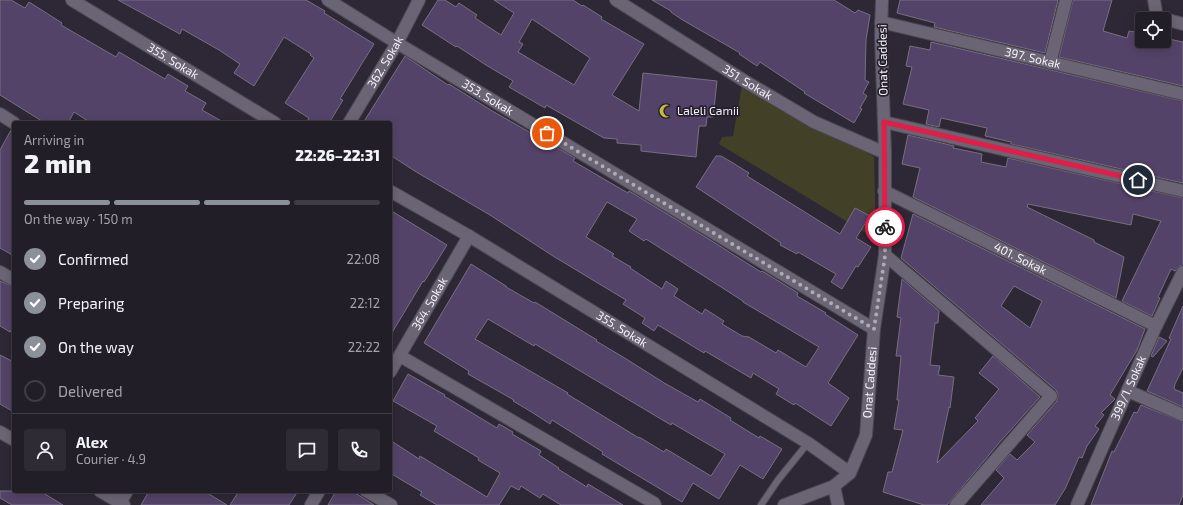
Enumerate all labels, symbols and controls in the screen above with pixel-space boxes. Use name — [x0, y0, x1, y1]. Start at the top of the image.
map controls — [1135, 12, 1171, 48]
button: locate — [1135, 12, 1171, 48]
street label: Onat Caddesi — [874, 24, 890, 96]
street label: 362. Sokak — [364, 33, 405, 90]
street label: 355. Sokak — [145, 39, 202, 81]
street label: 397. Sokak — [1004, 44, 1062, 71]
street label: 351. Sokak — [720, 61, 775, 102]
street label: 353. Sokak — [460, 76, 516, 117]
mosque icon: Laleli Camii — [658, 103, 674, 119]
place label: Laleli Camii — [677, 103, 739, 117]
pin — [530, 116, 564, 150]
icon: bag — [536, 122, 558, 144]
text: Arriving in — [24, 132, 84, 148]
text: 22:26–22:31 — [295, 146, 380, 164]
text: 2 min — [24, 147, 91, 178]
pin — [1121, 163, 1155, 197]
icon: home — [1127, 169, 1149, 191]
courier — [865, 207, 905, 247]
text: On the way · 150 m — [24, 211, 133, 227]
icon: bike — [874, 216, 896, 238]
street label: 401. Sokak — [992, 239, 1049, 277]
icon: check — [24, 248, 46, 270]
text: Confirmed — [58, 250, 129, 268]
text: 22:08 — [347, 251, 380, 267]
street label: 364. Sokak — [408, 274, 450, 332]
icon: check — [24, 292, 46, 314]
text: Preparing — [58, 294, 124, 312]
text: 22:12 — [350, 295, 380, 311]
street label: 355. Sokak — [594, 308, 650, 349]
icon: check — [24, 336, 46, 358]
text: On the way — [58, 338, 134, 356]
text: 22:22 — [348, 339, 380, 355]
street label: Onat Caddesi — [859, 346, 879, 419]
street label: 399/1. Sokak — [1107, 353, 1148, 422]
text: Delivered — [58, 382, 123, 400]
button: person — [24, 429, 66, 471]
button: chat — [286, 429, 328, 471]
button: phone — [338, 429, 380, 471]
text: Alex — [76, 433, 108, 451]
text: Courier · 4.9 — [76, 451, 146, 467]

